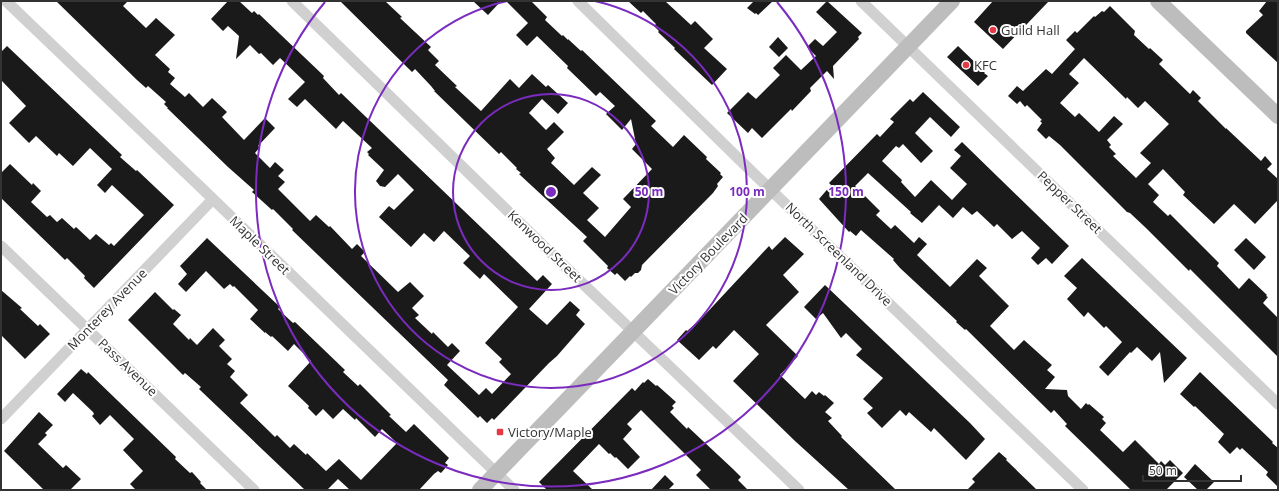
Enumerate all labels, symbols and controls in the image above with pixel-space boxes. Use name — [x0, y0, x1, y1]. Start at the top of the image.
place label: Guild Hall — [1001, 21, 1060, 39]
marker: Guild Hall — [988, 25, 998, 35]
place label: KFC — [974, 56, 997, 74]
marker: KFC — [961, 60, 971, 70]
street label: Pepper Street — [1034, 167, 1106, 238]
text: 50 m — [635, 183, 663, 200]
text: 100 m — [729, 183, 765, 200]
text: 150 m — [828, 183, 864, 200]
centre of rings — [544, 185, 558, 199]
street label: North Screenland Drive — [782, 198, 896, 310]
street label: Kenwood Street — [504, 206, 586, 286]
street label: Victory Boulevard — [664, 209, 752, 299]
street label: Maple Street — [226, 212, 294, 279]
street label: Monterey Avenue — [63, 264, 151, 354]
street label: Pass Avenue — [94, 334, 162, 400]
place label: Victory/Maple — [508, 423, 592, 441]
marker: Victory/Maple — [495, 427, 505, 437]
scale bar — [1143, 457, 1241, 483]
text: 50 m — [1149, 462, 1177, 479]

